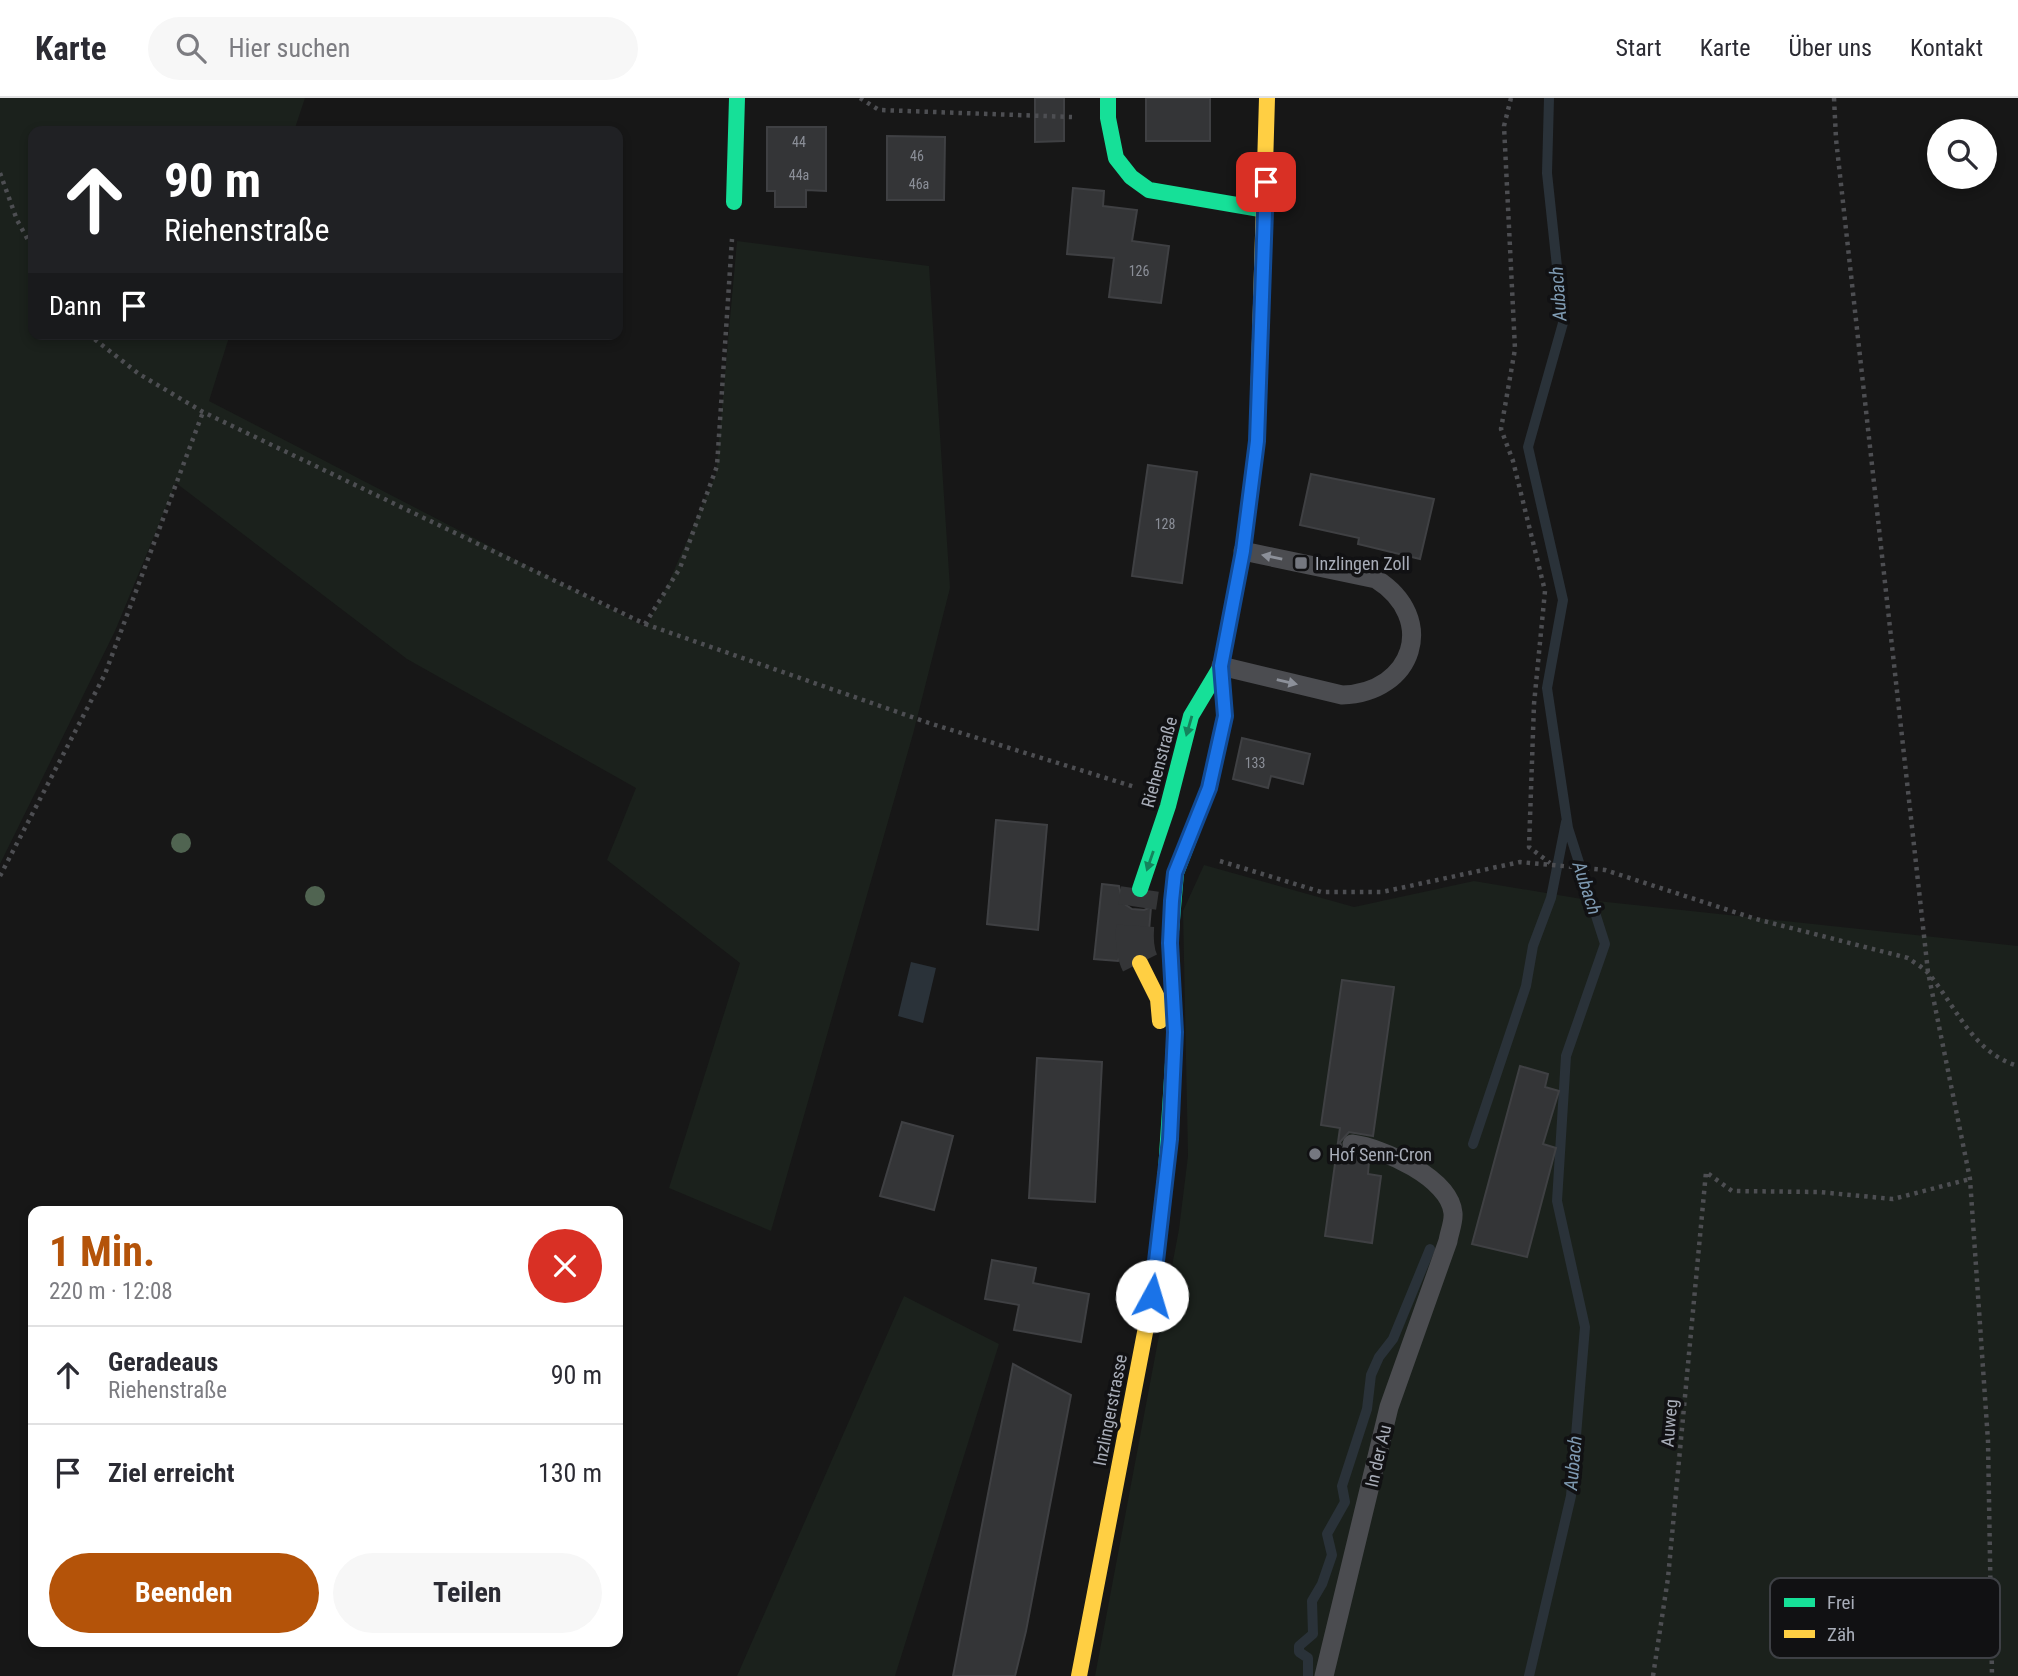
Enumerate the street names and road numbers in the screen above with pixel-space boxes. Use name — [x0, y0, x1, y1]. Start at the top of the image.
street label: Riehenstraße — [1137, 714, 1181, 810]
street label: Inzlingerstrasse — [1089, 1353, 1131, 1467]
street label: Auweg — [1656, 1398, 1682, 1448]
street label: In der Au — [1361, 1423, 1395, 1489]

